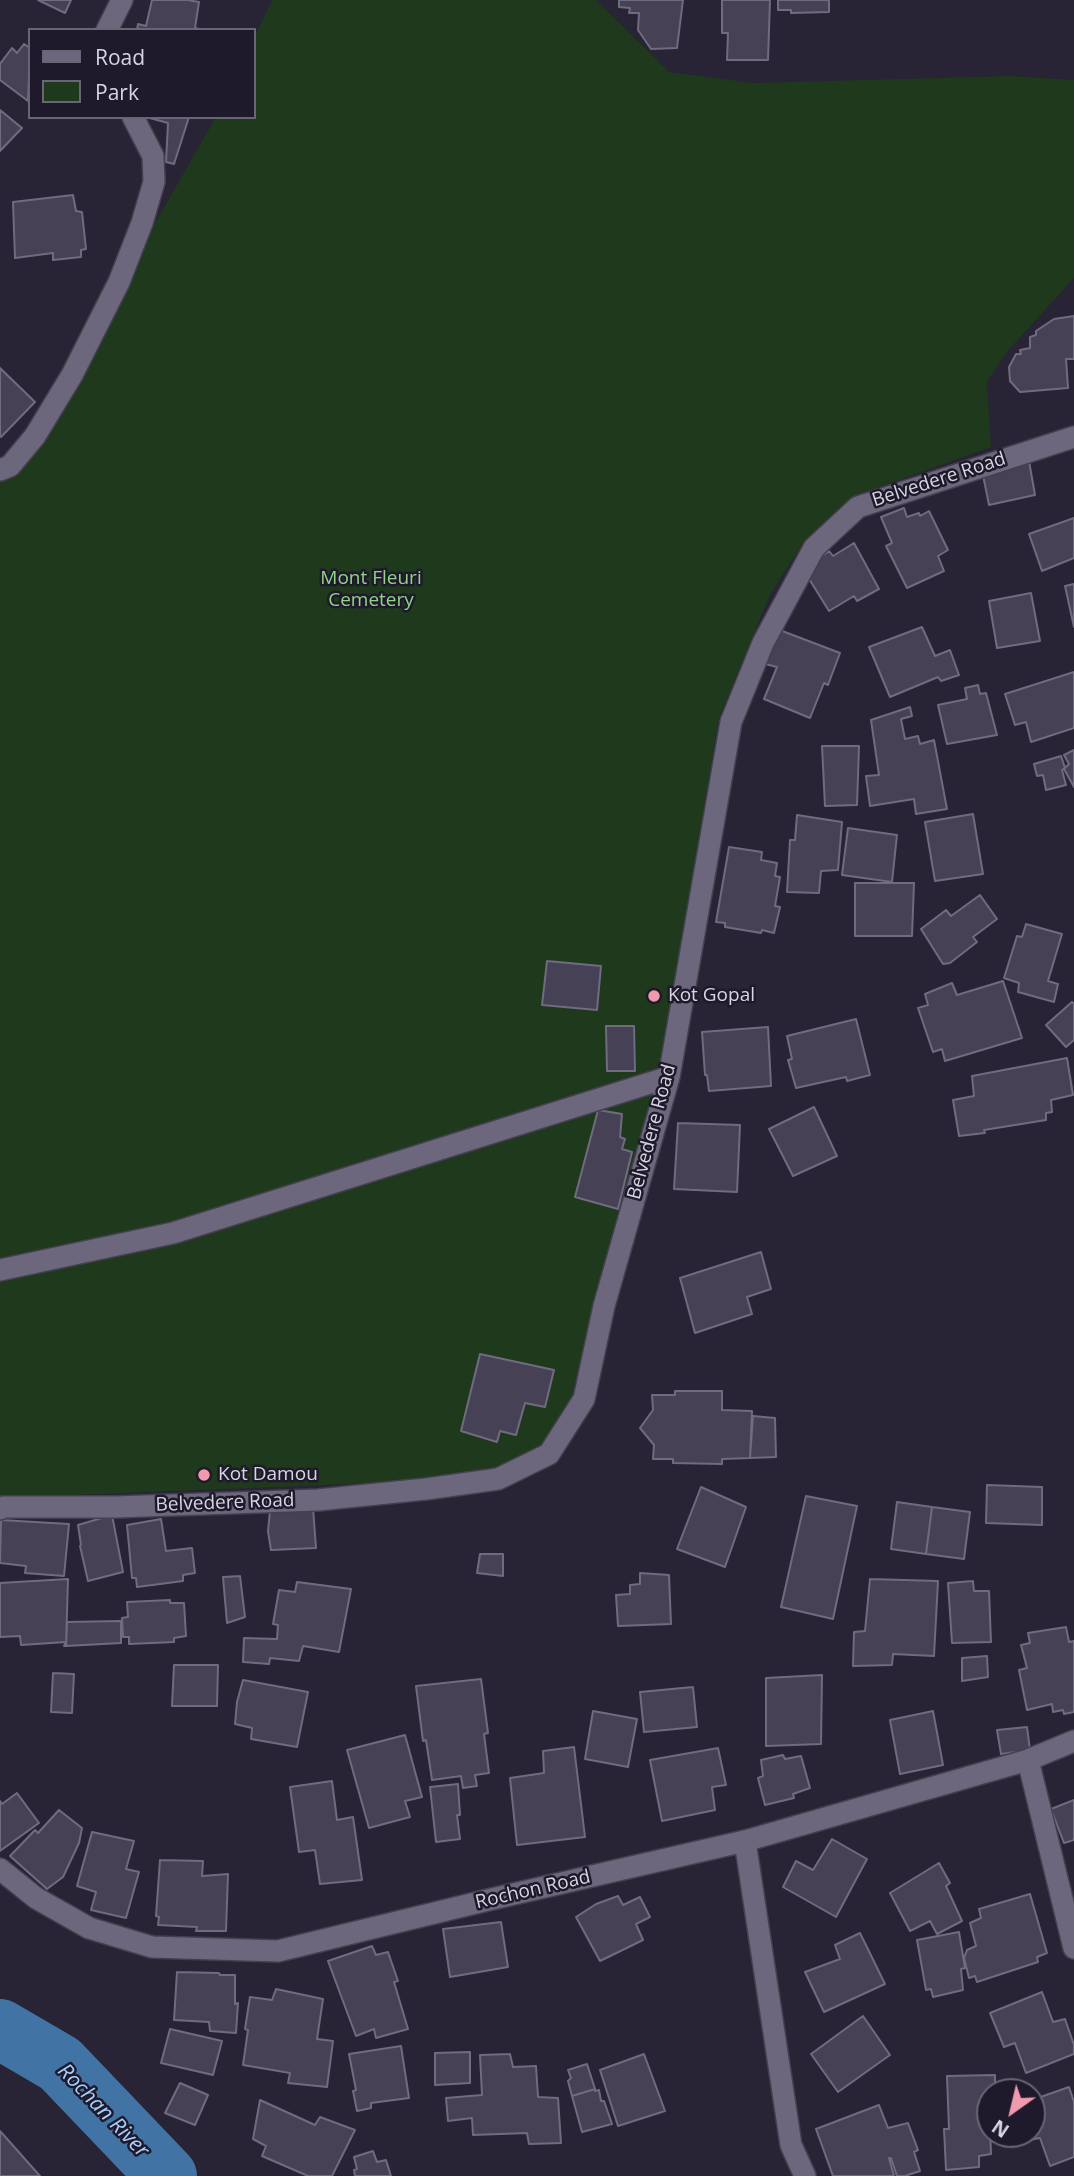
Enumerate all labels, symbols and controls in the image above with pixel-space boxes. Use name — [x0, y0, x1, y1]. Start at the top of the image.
legend — [28, 28, 256, 119]
text: Road — [95, 43, 145, 71]
text: Park — [95, 78, 139, 106]
street label: Belvedere Road — [869, 448, 1009, 512]
park label: Mont Fleuri Cemetery — [320, 568, 422, 612]
place label: Kot Gopal — [668, 985, 755, 1007]
marker: Kot Gopal — [646, 988, 662, 1004]
street label: Belvedere Road — [623, 1062, 681, 1202]
place label: Kot Damou — [218, 1464, 318, 1486]
marker: Kot Damou — [196, 1467, 212, 1483]
street label: Belvedere Road — [155, 1489, 295, 1517]
street label: Rochon Road — [473, 1866, 593, 1914]
water label: Rochan River — [52, 2059, 154, 2163]
north arrow — [976, 2078, 1046, 2148]
text: N — [987, 2114, 1014, 2144]

